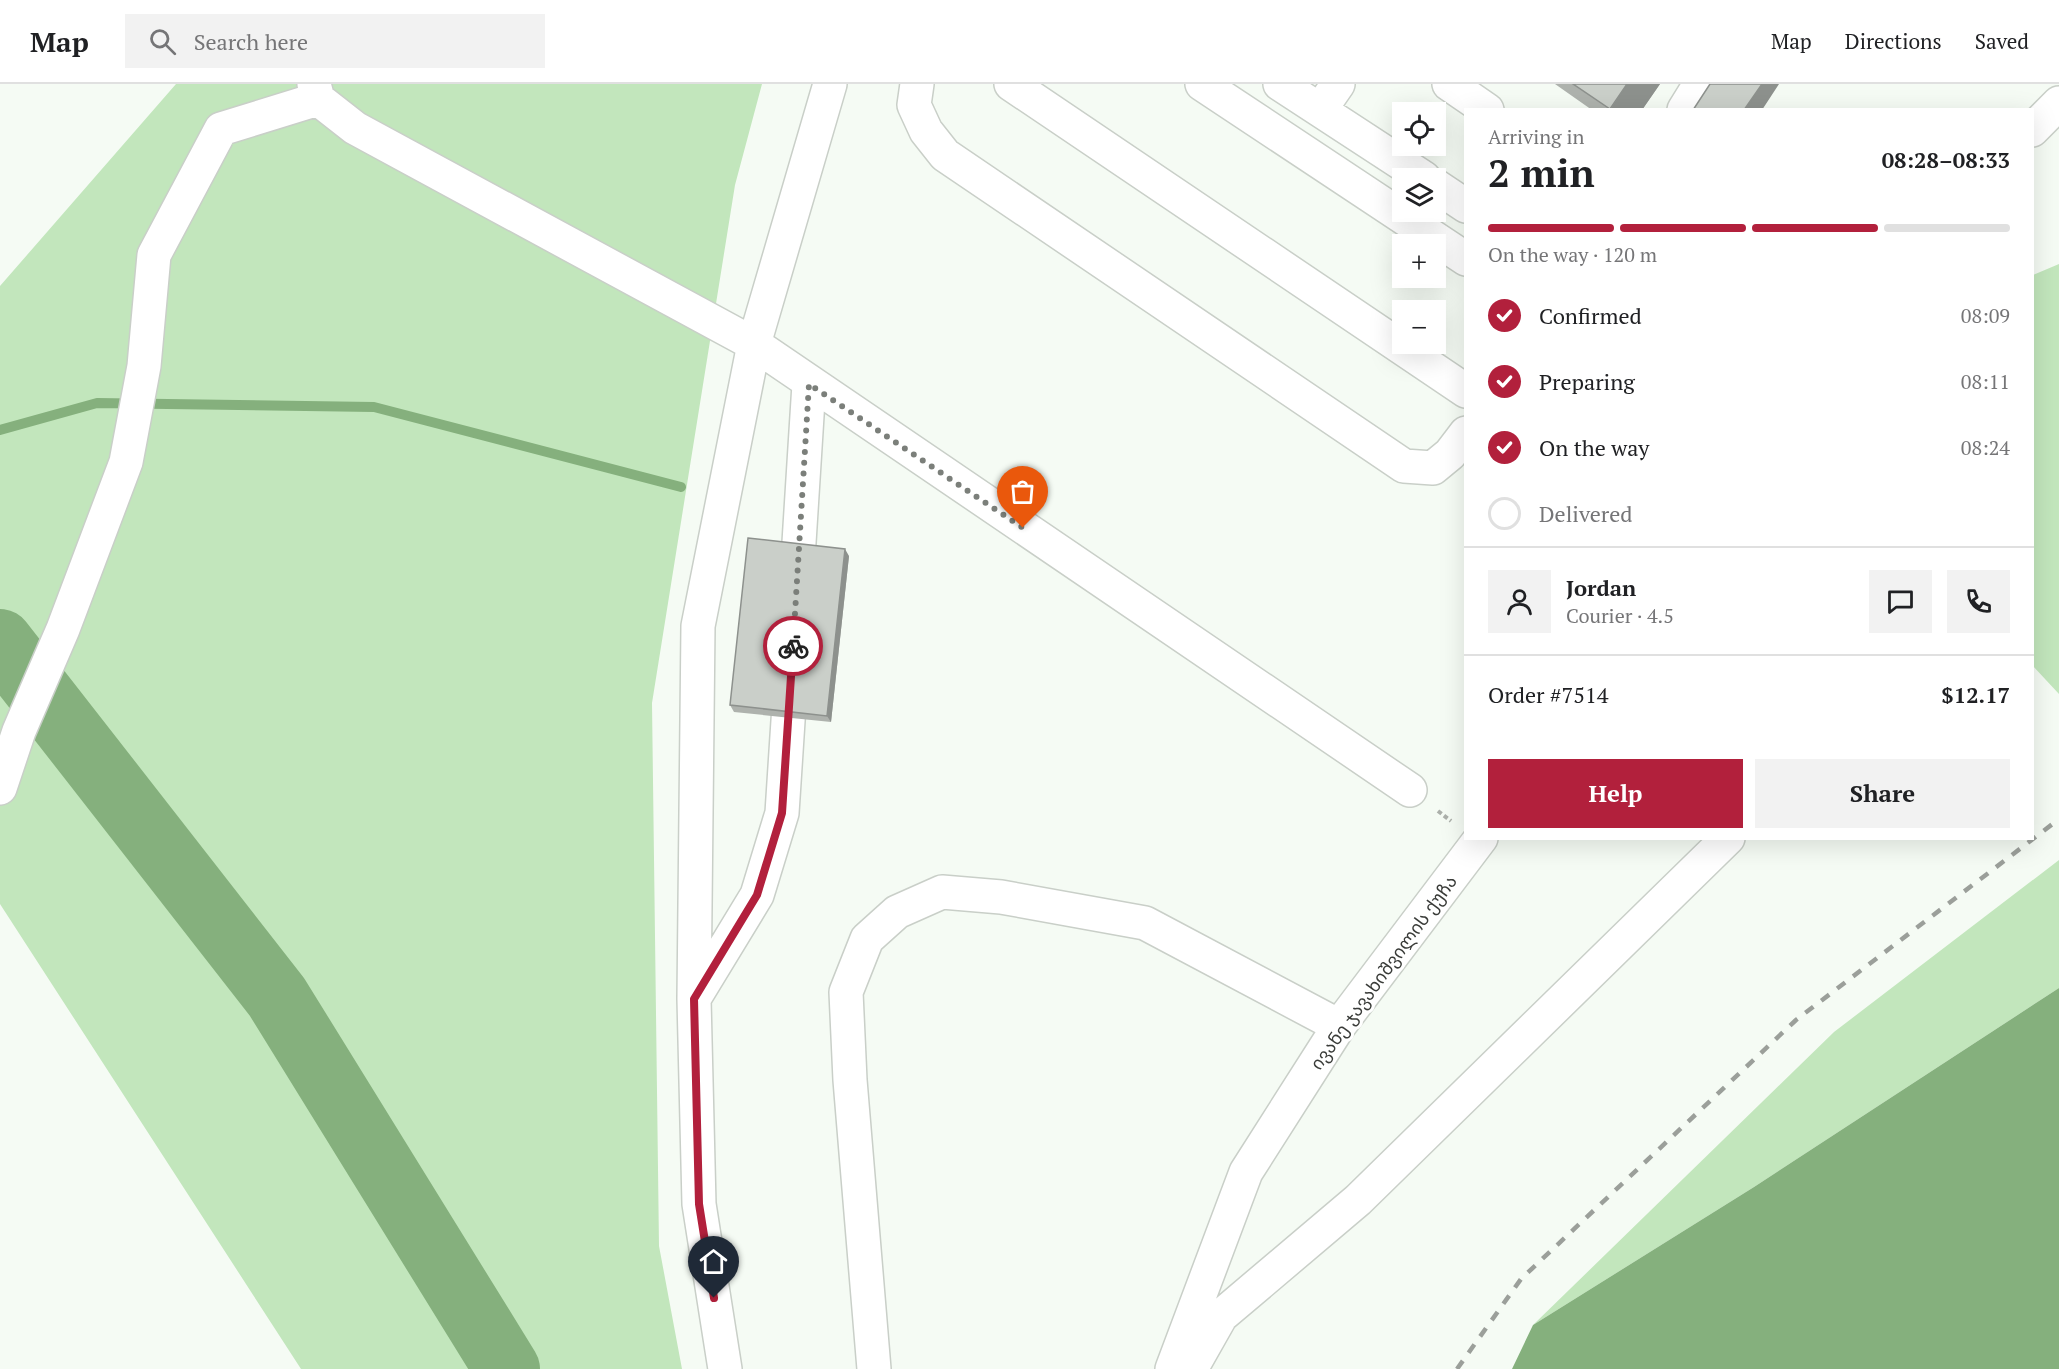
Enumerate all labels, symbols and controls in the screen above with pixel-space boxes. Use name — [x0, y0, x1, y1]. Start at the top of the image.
search box — [125, 14, 545, 68]
text: Map — [30, 23, 89, 60]
icon: search — [146, 25, 179, 58]
text: Search here — [194, 27, 308, 56]
text: Map — [1771, 27, 1812, 55]
text: Directions — [1845, 27, 1942, 55]
text: Saved — [1975, 27, 2029, 55]
map controls — [1392, 102, 1446, 354]
button: locate — [1392, 102, 1446, 156]
text: Arriving in — [1488, 123, 1584, 150]
text: 08:28–08:33 — [1882, 145, 2010, 174]
text: 2 min — [1488, 146, 1595, 198]
button: layers — [1392, 168, 1446, 222]
button: + — [1392, 234, 1446, 288]
text: On the way · 120 m — [1488, 241, 1657, 268]
icon: check — [1488, 299, 1521, 332]
button: − — [1392, 300, 1446, 354]
text: Confirmed — [1539, 301, 1642, 330]
text: 08:09 — [1961, 302, 2010, 329]
icon: check — [1488, 365, 1521, 398]
text: Preparing — [1539, 367, 1635, 396]
text: 08:11 — [1961, 368, 2010, 395]
icon: check — [1488, 431, 1521, 464]
text: On the way — [1539, 433, 1649, 462]
text: 08:24 — [1961, 434, 2010, 461]
pin — [997, 466, 1048, 528]
icon: bag — [1006, 475, 1039, 508]
text: Delivered — [1539, 499, 1632, 528]
button: person — [1488, 570, 1551, 633]
button: chat — [1869, 570, 1932, 633]
button: phone — [1947, 570, 2010, 633]
text: Jordan — [1566, 573, 1636, 602]
text: Courier · 4.5 — [1566, 602, 1674, 629]
courier — [763, 616, 823, 676]
icon: bike — [777, 630, 810, 663]
text: Order #7514 — [1488, 680, 1608, 709]
text: $12.17 — [1941, 680, 2010, 709]
button: Help — [1488, 759, 1743, 828]
button: Share — [1755, 759, 2010, 828]
street label: ივანე ჯავახიშვილის ქუჩა — [1304, 870, 1462, 1074]
pin — [688, 1236, 739, 1298]
icon: home — [697, 1245, 730, 1278]

